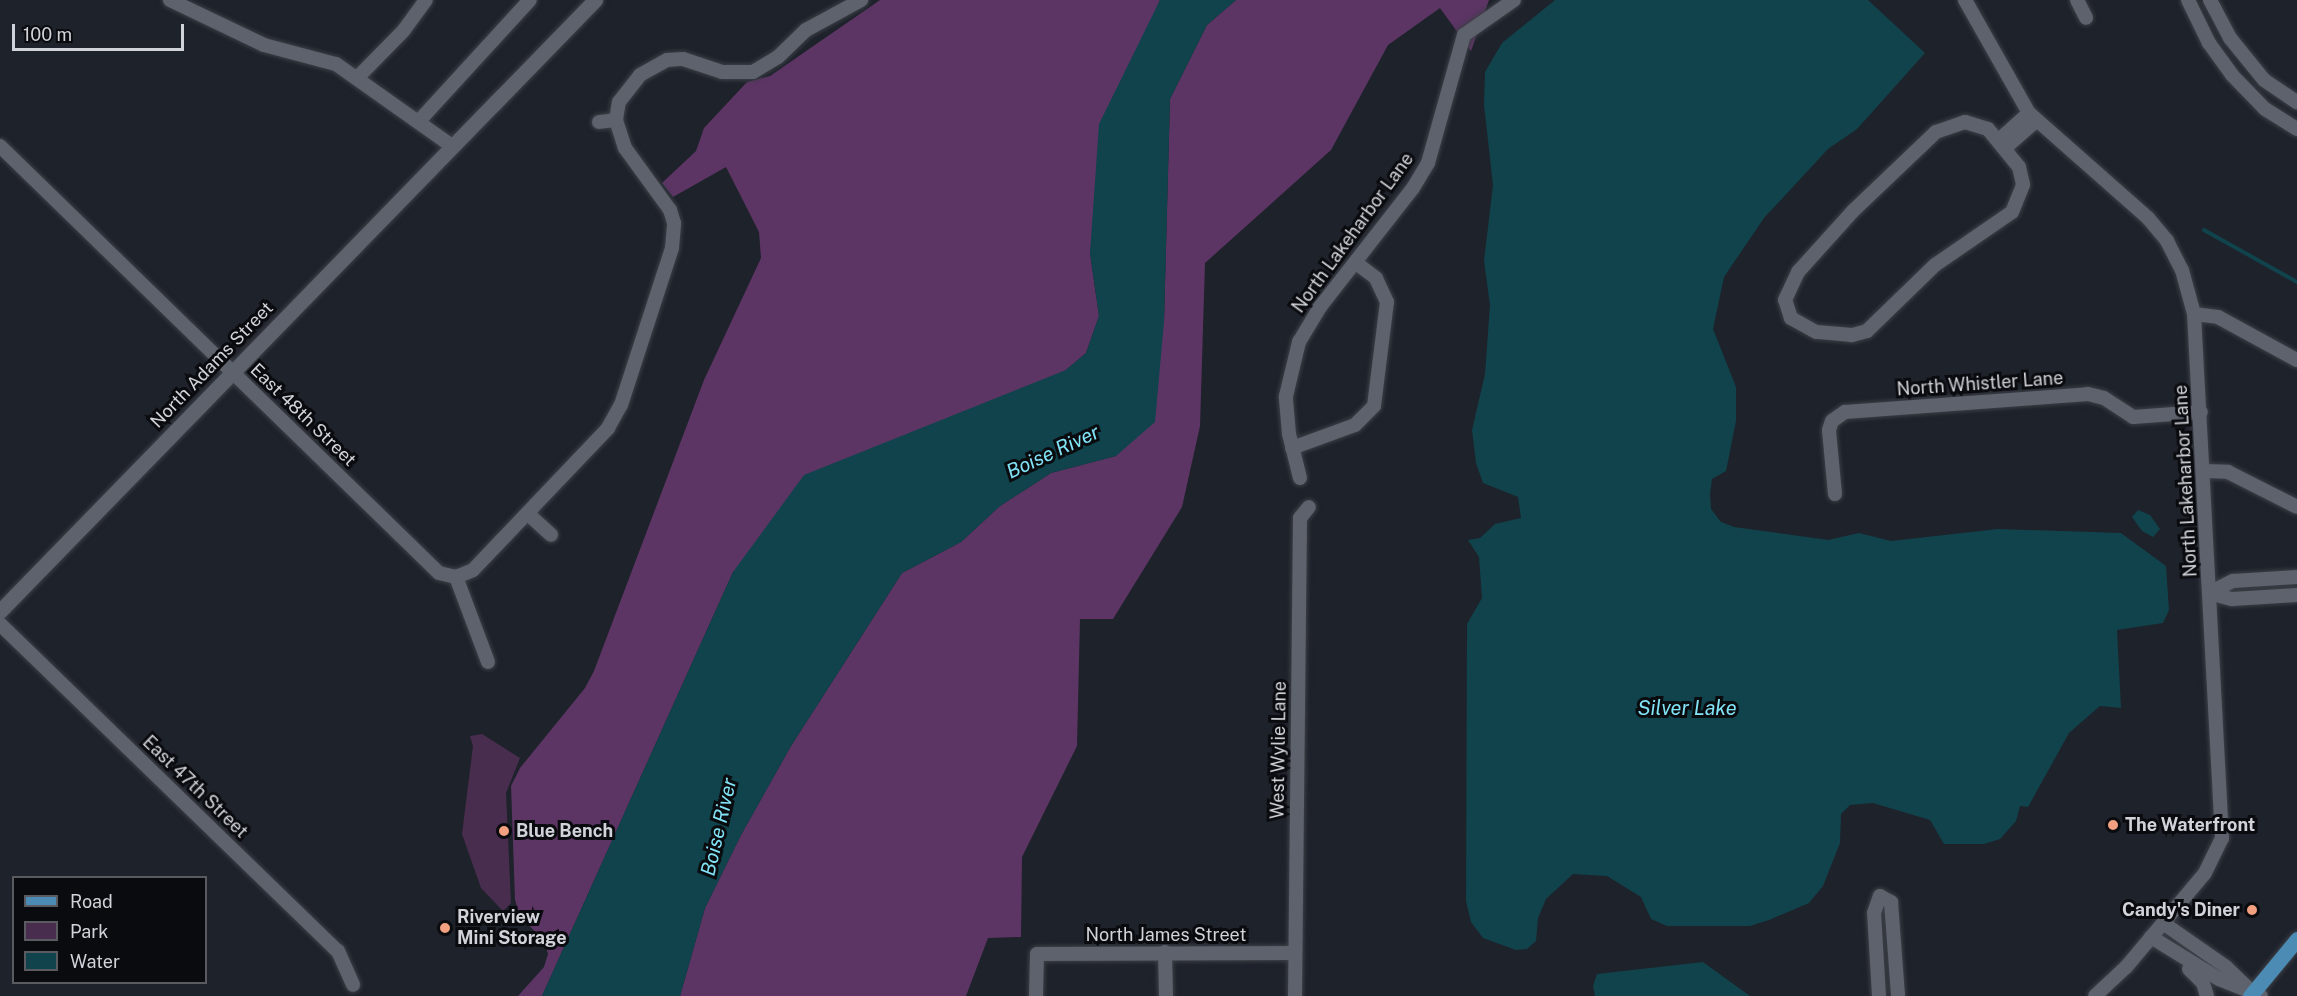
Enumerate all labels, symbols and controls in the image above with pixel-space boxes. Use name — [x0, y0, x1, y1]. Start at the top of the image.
scale bar — [15, 12, 188, 50]
text: 100 m — [23, 24, 72, 45]
street label: North Lakeharbor Lane — [1288, 149, 1418, 317]
street label: North Adams Street — [146, 297, 278, 433]
street label: East 48th Street — [246, 359, 360, 471]
street label: North Whistler Lane — [1896, 367, 2064, 401]
street label: North Lakeharbor Lane — [2170, 384, 2202, 578]
water label: Boise River — [1003, 420, 1103, 484]
street label: West Wylie Lane — [1267, 681, 1291, 819]
water label: Silver Lake — [1637, 696, 1737, 720]
street label: East 47th Street — [138, 731, 252, 843]
water label: Boise River — [696, 776, 742, 878]
place label: The Waterfront — [2125, 814, 2256, 836]
marker: The Waterfront — [2106, 818, 2120, 832]
place label: Blue Bench — [516, 820, 613, 842]
marker: Blue Bench — [497, 824, 511, 838]
legend — [12, 876, 207, 984]
text: Road — [70, 891, 113, 912]
place label: Candy's Diner — [2122, 899, 2240, 921]
marker: Candy's Diner — [2245, 903, 2259, 917]
place label: Riverview Mini Storage — [457, 907, 567, 950]
text: Park — [70, 921, 108, 942]
marker: Riverview Mini Storage — [438, 921, 452, 935]
street label: North James Street — [1086, 924, 1246, 946]
text: Water — [70, 951, 120, 972]

